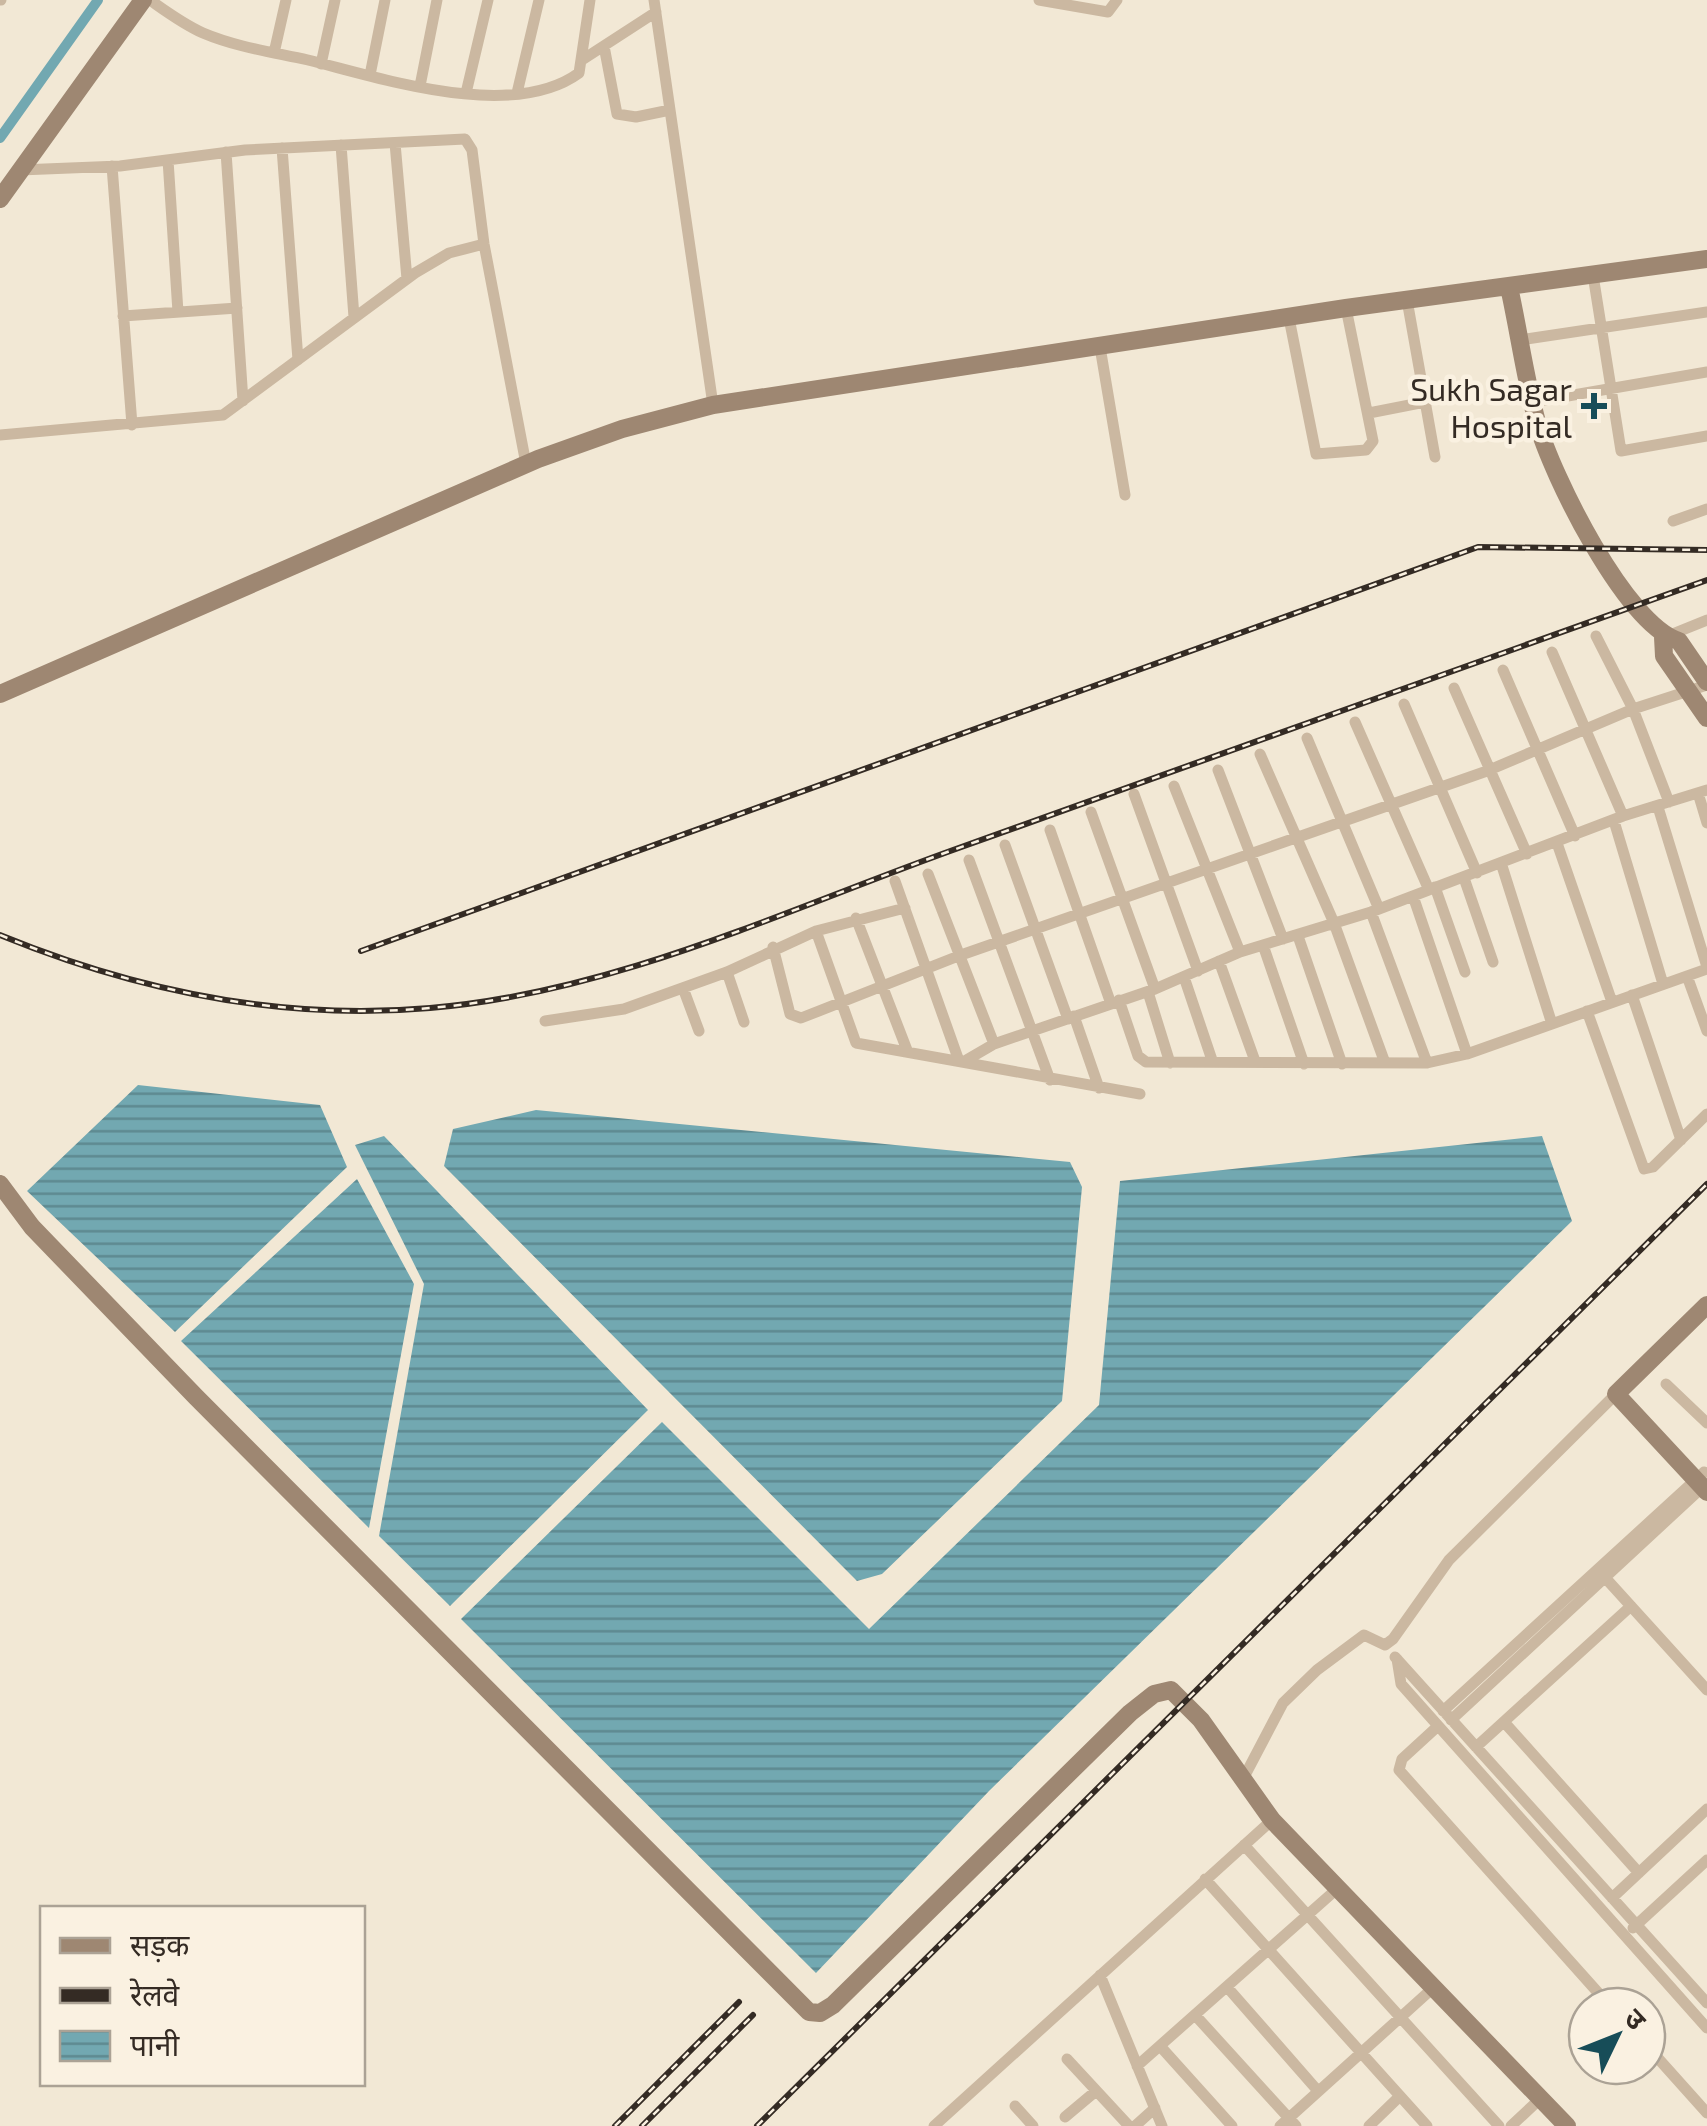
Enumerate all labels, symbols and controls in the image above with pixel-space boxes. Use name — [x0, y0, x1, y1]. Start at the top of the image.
place label: Sukh Sagar Hospital — [1410, 369, 1572, 444]
marker: Sukh Sagar Hospital — [1581, 393, 1607, 419]
legend — [40, 1906, 365, 2086]
text: सड़क — [130, 1926, 190, 1963]
text: रेलवे — [129, 1976, 181, 2012]
north arrow — [1567, 1986, 1667, 2086]
text: उ — [1618, 2001, 1654, 2036]
text: पानी — [130, 2026, 180, 2062]

